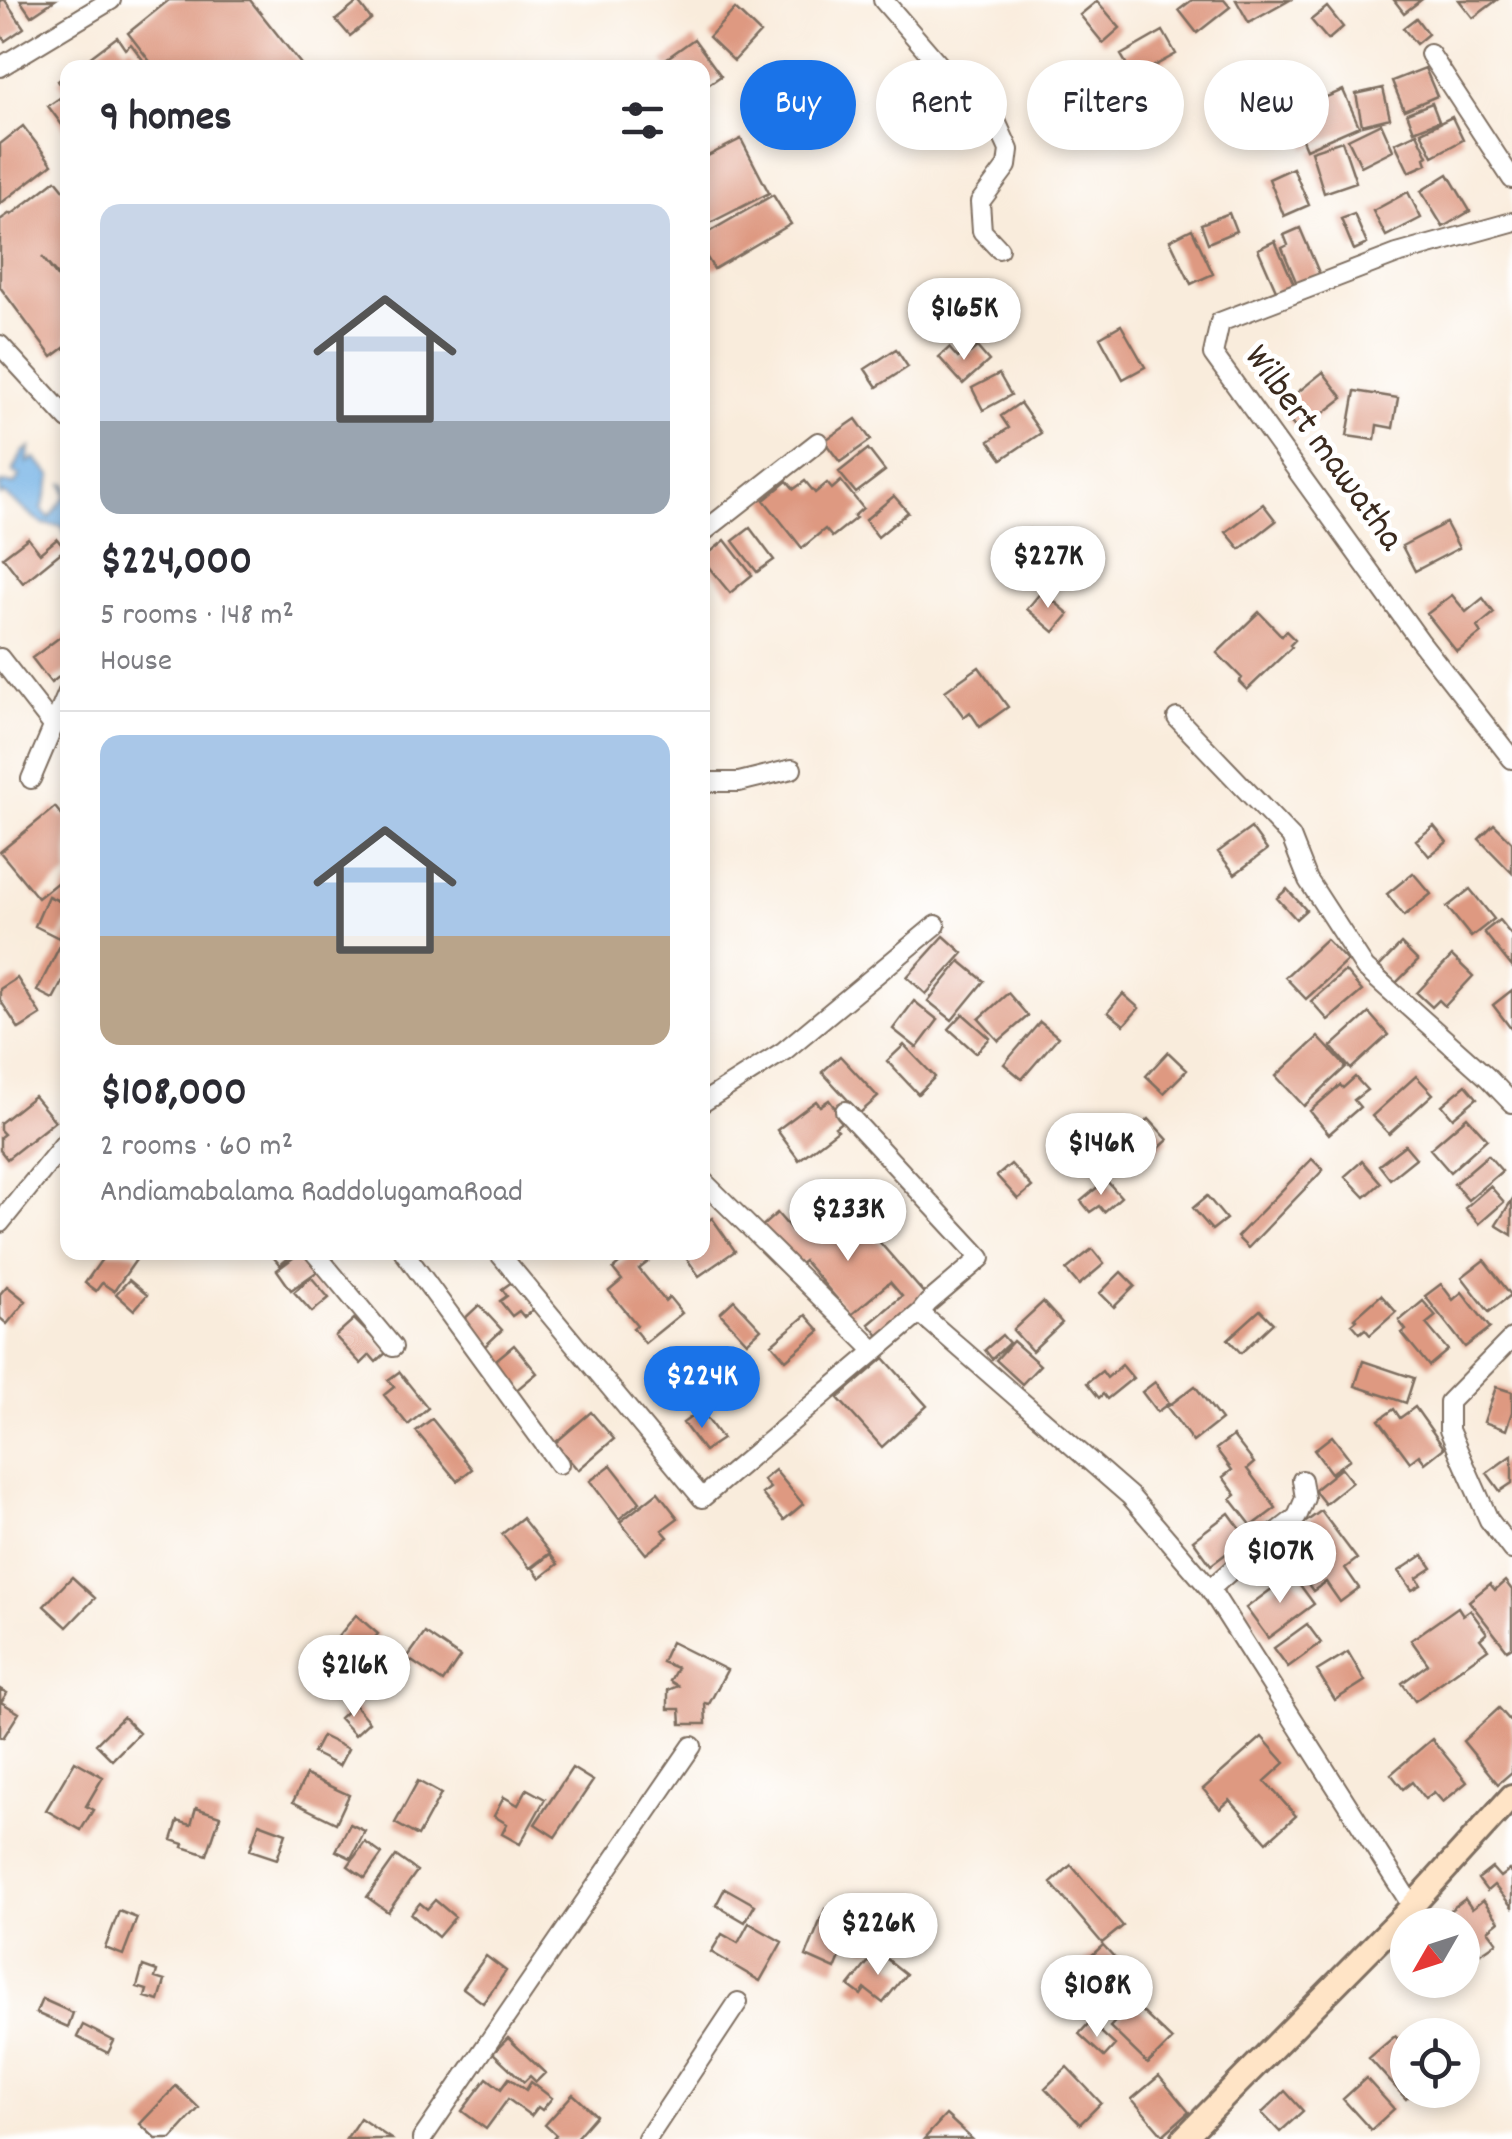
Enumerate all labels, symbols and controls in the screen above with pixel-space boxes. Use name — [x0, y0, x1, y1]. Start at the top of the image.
chip: Buy — [740, 60, 856, 150]
chip: Rent — [876, 60, 1007, 150]
chip: Filters — [1027, 60, 1184, 150]
chip: New — [1204, 60, 1329, 150]
text: 9 homes — [100, 90, 232, 150]
icon: filters — [615, 93, 670, 148]
icon: home — [295, 269, 475, 449]
pin: $165K — [894, 278, 1034, 363]
text: $165K — [930, 287, 998, 333]
street label: Wilbert mawatha — [1228, 334, 1416, 565]
pin: $227K — [978, 526, 1118, 611]
text: $224,000 — [100, 534, 252, 594]
text: $227K — [1012, 535, 1084, 581]
text: 5 rooms · 148 m² — [100, 594, 294, 640]
text: House — [100, 640, 172, 686]
icon: home — [295, 800, 475, 980]
text: $108,000 — [100, 1065, 247, 1125]
pin: $146K — [1031, 1113, 1171, 1198]
text: $146K — [1068, 1122, 1134, 1168]
text: 2 rooms · 60 m² — [100, 1125, 293, 1171]
text: Andiamabalama RaddolugamaRoad — [100, 1171, 523, 1217]
pin: $233K — [778, 1179, 918, 1264]
text: $233K — [811, 1188, 885, 1234]
pin: $224K — [632, 1346, 772, 1431]
text: $224K — [666, 1355, 738, 1401]
pin: $107K — [1210, 1521, 1350, 1606]
text: $107K — [1246, 1530, 1314, 1576]
pin: $216K — [284, 1635, 424, 1720]
text: $216K — [320, 1644, 388, 1690]
pin: $226K — [808, 1893, 948, 1978]
text: $226K — [841, 1902, 915, 1948]
north arrow — [1390, 1908, 1480, 1998]
map controls — [1390, 1908, 1480, 2108]
pin: $108K — [1027, 1955, 1167, 2040]
text: $108K — [1063, 1964, 1131, 2010]
button: locate — [1390, 2018, 1480, 2108]

